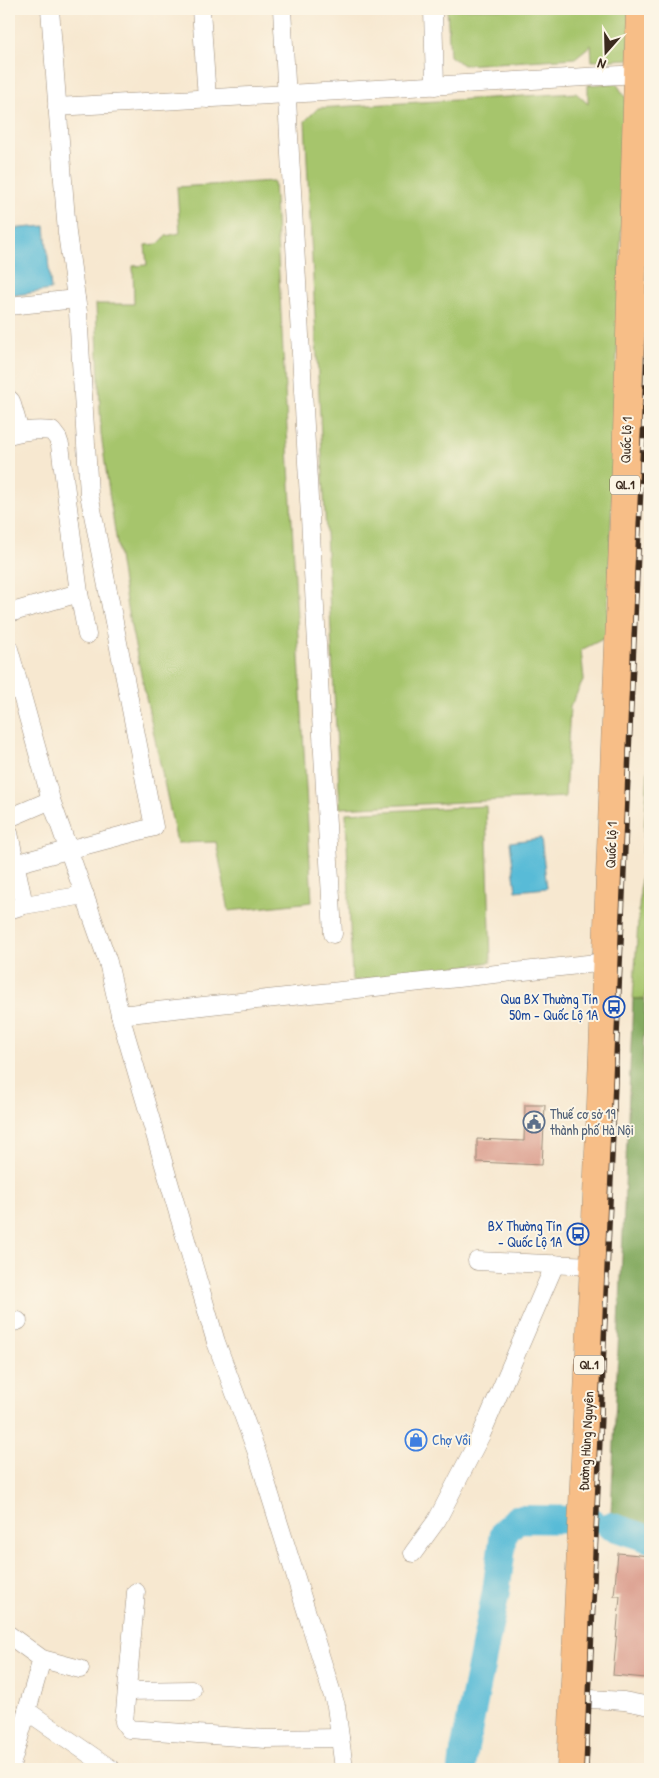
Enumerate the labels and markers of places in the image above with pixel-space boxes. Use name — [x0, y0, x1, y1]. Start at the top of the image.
place label: Qua BX Thường Tín 50m - Quốc Lộ 1A — [500, 989, 598, 1024]
bus stop icon: Qua BX Thường Tín 50m - Quốc Lộ 1A — [602, 995, 626, 1019]
place label: Thuế cơ sở 19 thành phố Hà Nội — [550, 1104, 634, 1140]
public building icon: Thuế cơ sở 19 thành phố Hà Nội — [522, 1110, 546, 1134]
place label: BX Thường Tín - Quốc Lộ 1A — [488, 1216, 562, 1251]
bus stop icon: BX Thường Tín - Quốc Lộ 1A — [566, 1222, 590, 1246]
shop icon: Chợ Vồi — [404, 1428, 428, 1452]
place label: Chợ Vồi — [432, 1430, 471, 1449]

